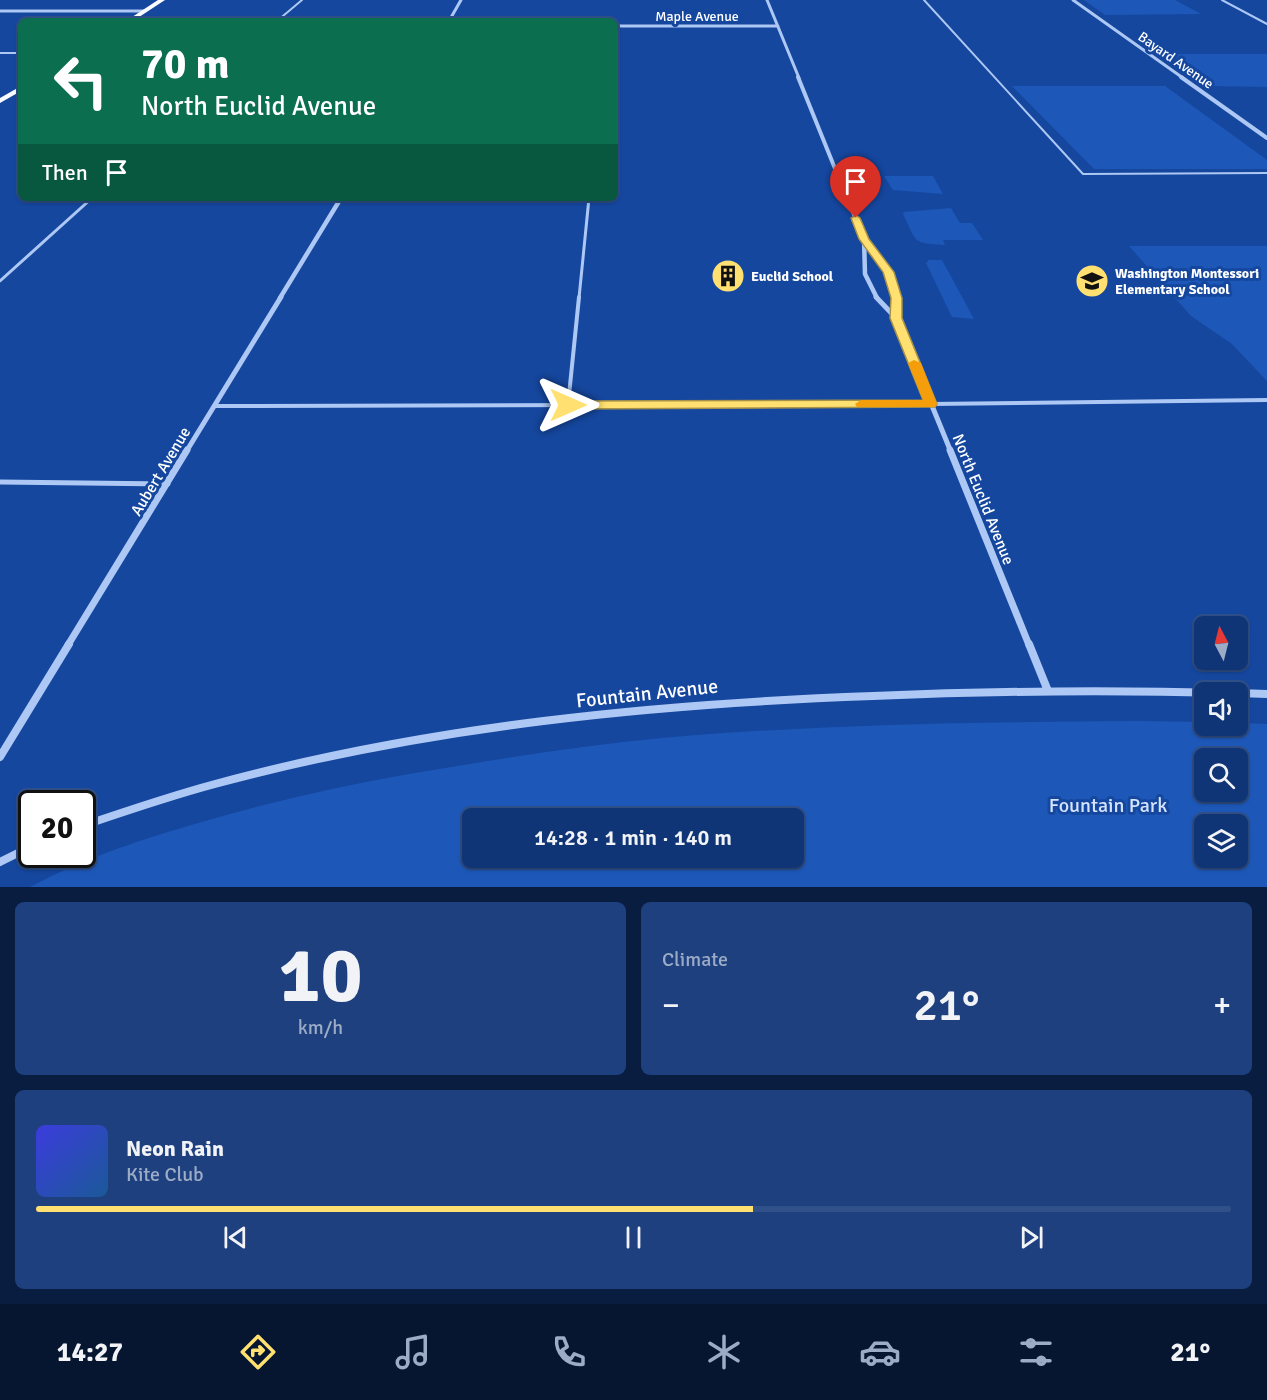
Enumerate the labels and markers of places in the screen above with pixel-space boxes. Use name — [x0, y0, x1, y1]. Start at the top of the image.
pin — [830, 156, 881, 218]
building icon: Euclid School — [710, 258, 746, 294]
school or university icon: Washington Montessori Elementary School — [1074, 263, 1110, 299]
place label: Washington Montessori Elementary School — [1115, 265, 1259, 298]
place label: Euclid School — [751, 268, 834, 285]

